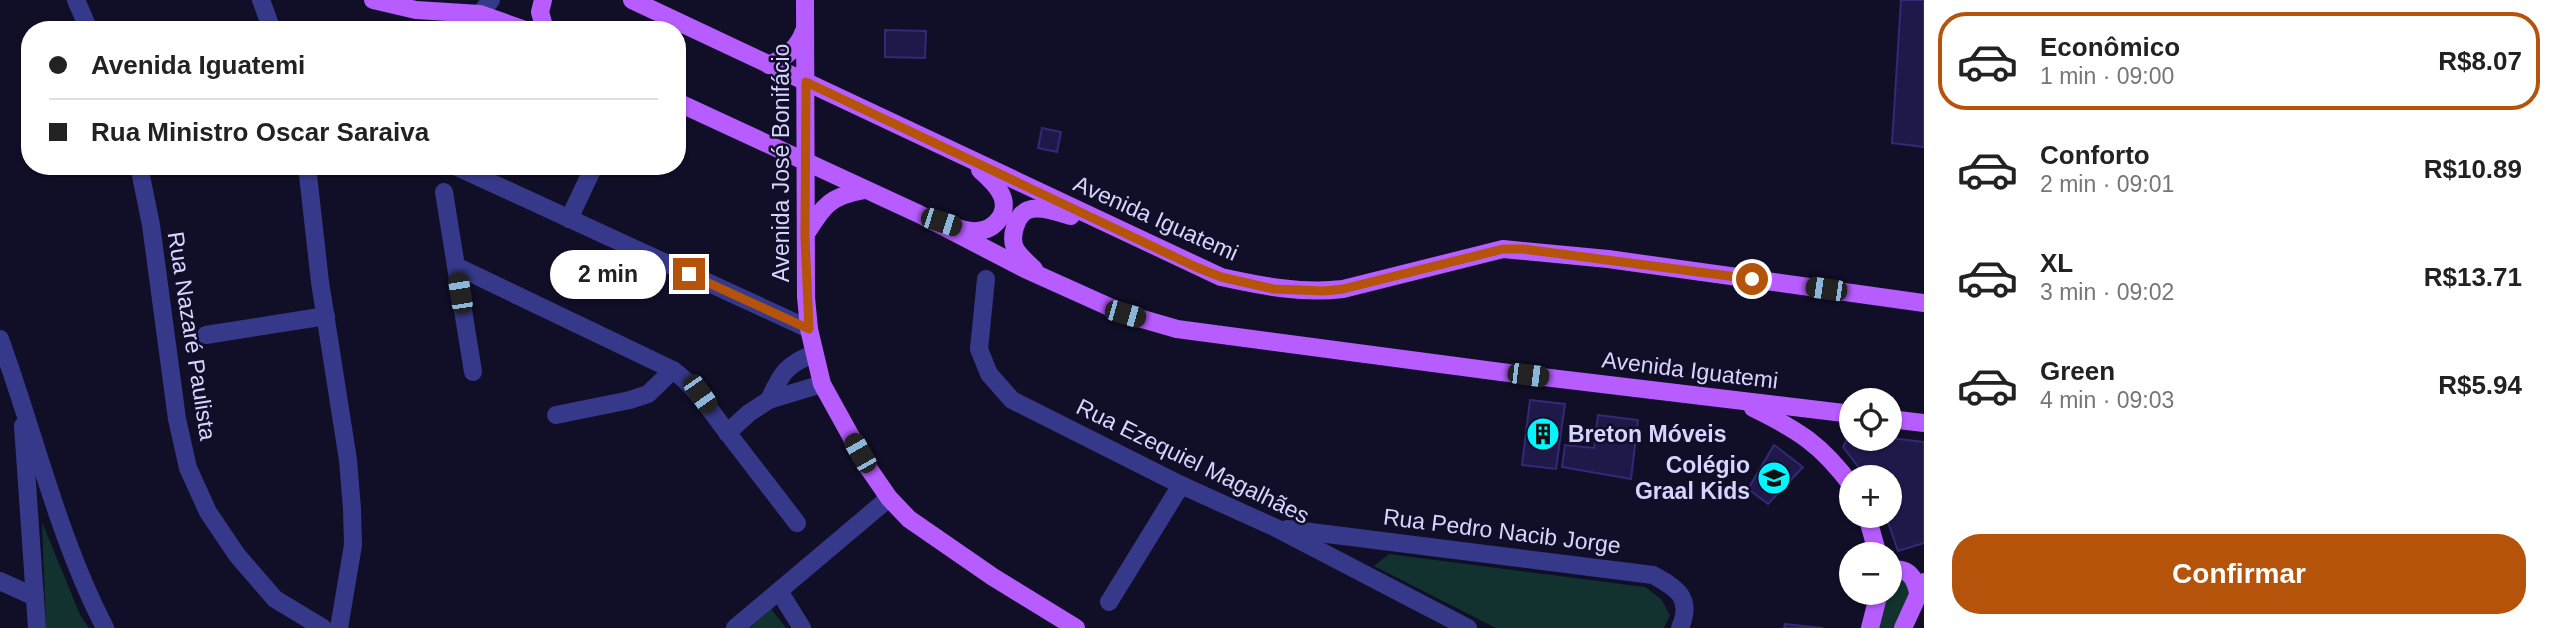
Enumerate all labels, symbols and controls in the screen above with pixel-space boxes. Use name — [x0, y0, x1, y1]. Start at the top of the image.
icon: car — [1956, 30, 2019, 93]
text: Econômico — [2040, 32, 2180, 62]
street label: Avenida José Bonifácio — [768, 44, 794, 282]
text: R$8.07 — [2438, 46, 2522, 76]
text: Avenida Iguatemi — [91, 50, 305, 80]
text: 1 min · 09:00 — [2040, 63, 2174, 89]
text: Rua Ministro Oscar Saraiva — [91, 117, 429, 147]
icon: car — [1956, 138, 2019, 201]
text: Conforto — [2040, 140, 2150, 170]
text: R$10.89 — [2424, 154, 2522, 184]
street label: Avenida Iguatemi — [1070, 170, 1242, 266]
text: 2 min · 09:01 — [2040, 171, 2174, 197]
car — [918, 206, 965, 238]
street label: Rua Nazaré Paulista — [163, 230, 221, 442]
icon: car — [1956, 246, 2019, 309]
text: XL — [2040, 248, 2073, 278]
callout: 2 min — [549, 250, 664, 298]
route end — [673, 258, 705, 290]
text: 2 min — [578, 261, 638, 287]
text: R$13.71 — [2424, 262, 2522, 292]
route start — [1736, 263, 1768, 295]
car — [447, 271, 474, 315]
car — [1804, 276, 1849, 302]
text: 3 min · 09:02 — [2040, 279, 2174, 305]
car — [1102, 298, 1149, 330]
street label: Avenida Iguatemi — [1600, 346, 1780, 394]
icon: car — [1956, 354, 2019, 417]
text: Green — [2040, 356, 2115, 386]
car — [1506, 362, 1551, 388]
text: R$5.94 — [2438, 370, 2522, 400]
car — [680, 371, 721, 417]
text: 4 min · 09:03 — [2040, 387, 2174, 413]
map controls — [1839, 388, 1902, 605]
button: locate — [1839, 388, 1902, 451]
street label: Rua Ezequiel Magalhães — [1072, 393, 1314, 529]
building icon: Breton Móveis — [1524, 415, 1562, 453]
place label: Breton Móveis — [1568, 421, 1726, 447]
car — [841, 430, 880, 476]
place label: Colégio Graal Kids — [1635, 452, 1750, 504]
school or university icon: Colégio Graal Kids — [1755, 459, 1793, 497]
button: + — [1839, 465, 1902, 528]
street label: Rua Pedro Nacib Jorge — [1382, 504, 1622, 558]
button: Confirmar — [1952, 534, 2526, 614]
button: − — [1839, 542, 1902, 605]

